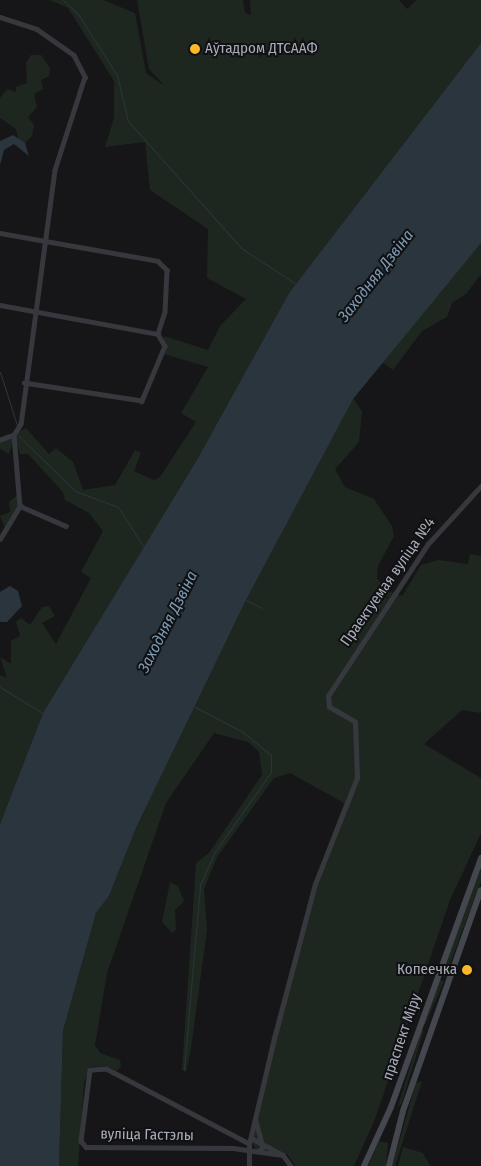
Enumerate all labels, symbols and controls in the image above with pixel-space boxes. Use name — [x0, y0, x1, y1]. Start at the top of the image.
place label: Аўтадром ДТСААФ — [205, 40, 317, 58]
marker: Аўтадром ДТСААФ — [189, 43, 201, 55]
water label: Заходняя Дзвіна — [334, 226, 418, 326]
street label: Праектуемая вуліца №4 — [337, 514, 439, 650]
water label: Заходняя Дзвіна — [134, 568, 202, 676]
place label: Копеечка — [397, 961, 457, 979]
marker: Копеечка — [461, 964, 473, 976]
street label: праспект Міру — [379, 991, 425, 1083]
street label: вуліца Гастэлы — [100, 1125, 194, 1145]

